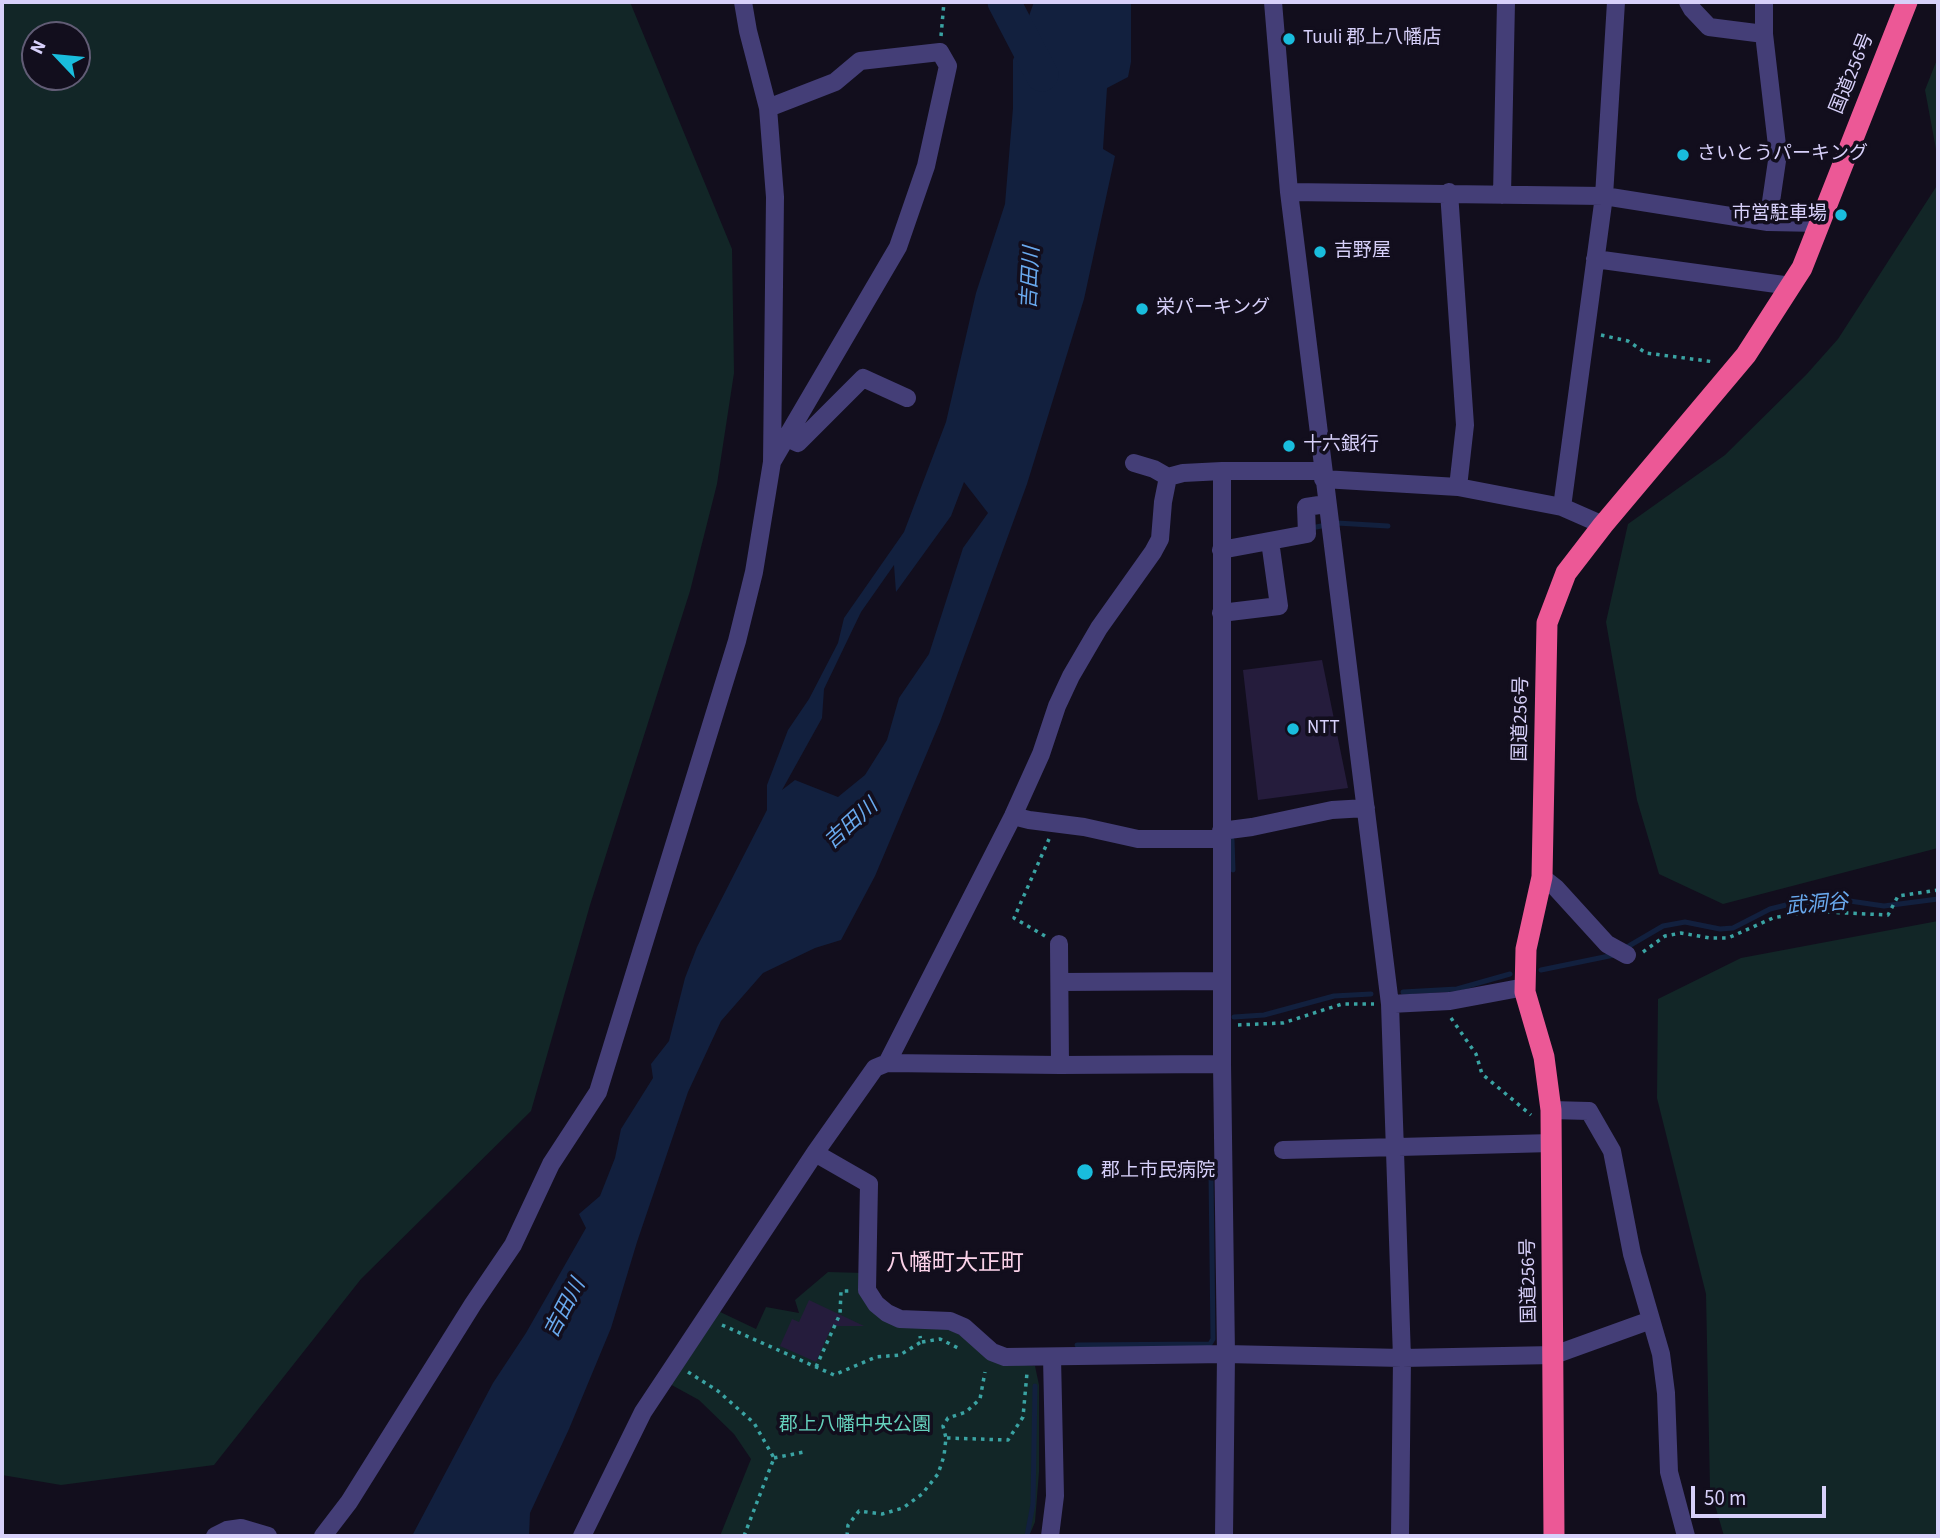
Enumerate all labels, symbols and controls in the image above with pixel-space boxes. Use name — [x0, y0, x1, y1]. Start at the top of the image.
north arrow — [21, 21, 91, 91]
place label: Tuuli 郡上八幡店 — [1303, 28, 1441, 50]
street label: 国道256号 — [1826, 30, 1880, 118]
marker: Tuuli 郡上八幡店 — [1281, 31, 1297, 47]
text: N — [24, 36, 53, 59]
place label: さいとうパーキング — [1697, 144, 1868, 166]
marker: さいとうパーキング — [1675, 147, 1691, 163]
place label: 市営駐車場 — [1732, 204, 1827, 226]
marker: 市営駐車場 — [1833, 207, 1849, 223]
place label: 吉野屋 — [1334, 241, 1391, 263]
marker: 吉野屋 — [1312, 244, 1328, 260]
water label: 吉田川 — [1018, 246, 1046, 310]
place label: 栄パーキング — [1156, 298, 1270, 320]
marker: 栄パーキング — [1134, 301, 1150, 317]
place label: 十六銀行 — [1303, 435, 1379, 457]
marker: 十六銀行 — [1281, 438, 1297, 454]
street label: 国道256号 — [1510, 676, 1534, 762]
place label: NTT — [1307, 718, 1340, 740]
marker: NTT — [1285, 721, 1301, 737]
water label: 吉田川 — [820, 795, 884, 855]
water label: 武洞谷 — [1785, 891, 1849, 921]
place label: 郡上市民病院 — [1101, 1161, 1215, 1183]
marker: 郡上市民病院 — [1075, 1162, 1095, 1182]
street label: 国道256号 — [1518, 1238, 1542, 1324]
district label: 八幡町大正町 — [886, 1251, 1024, 1279]
water label: 吉田川 — [540, 1275, 592, 1343]
park label: 郡上八幡中央公園 — [779, 1415, 931, 1437]
scale bar — [1695, 1472, 1830, 1516]
text: 50 m — [1704, 1483, 1746, 1513]

